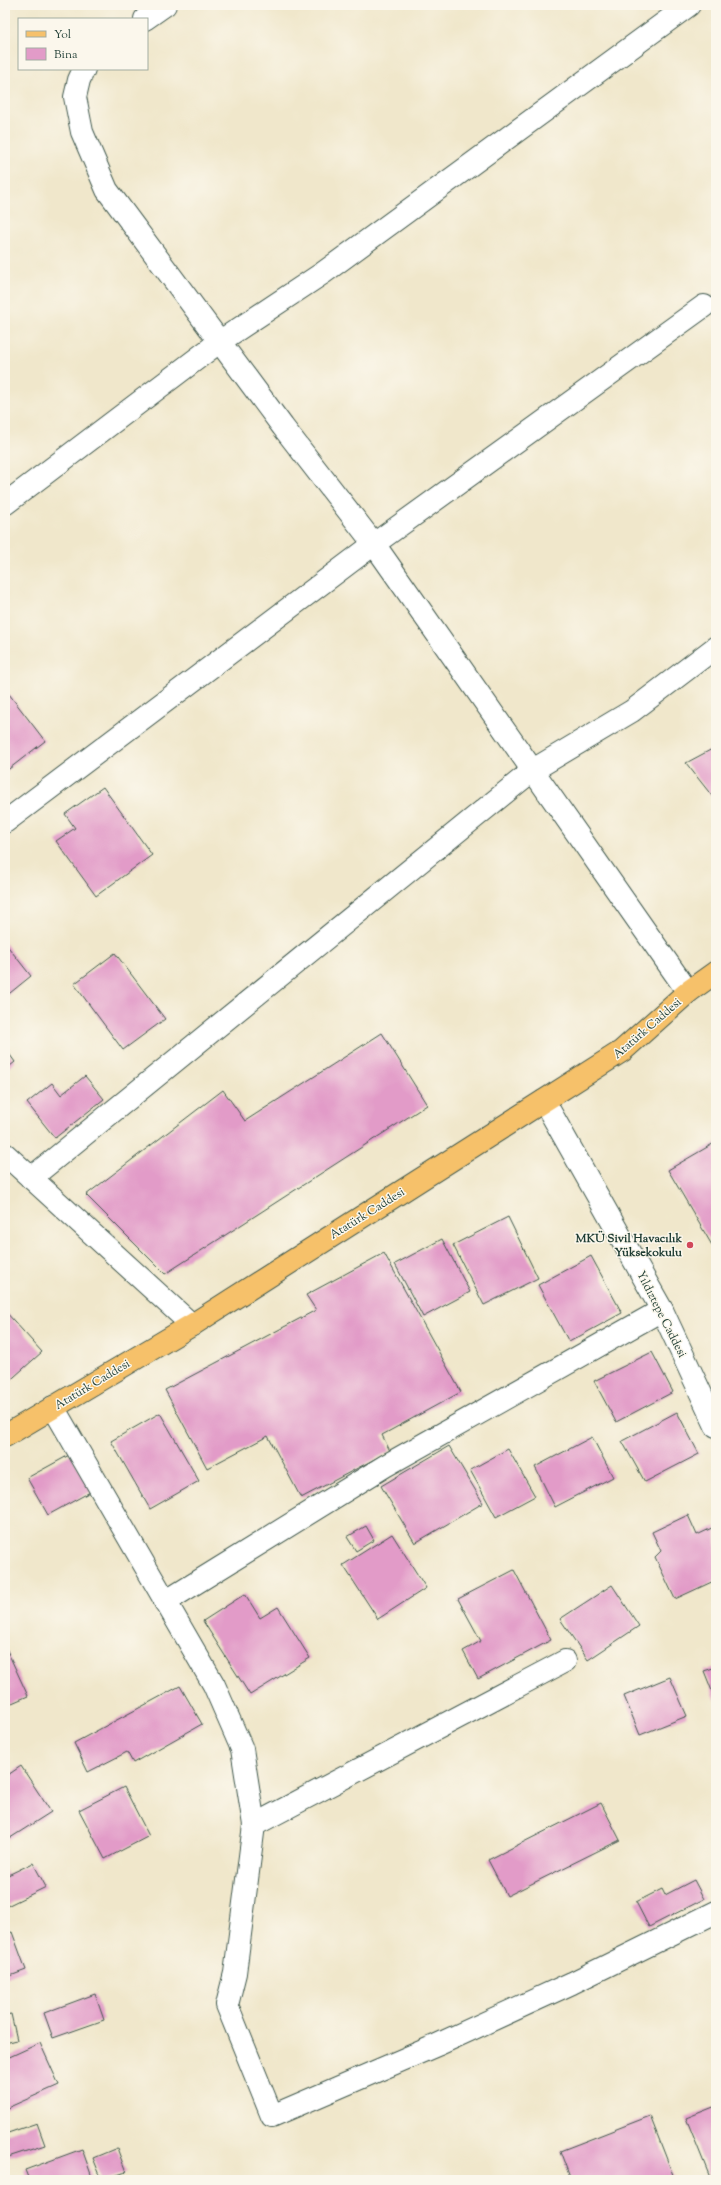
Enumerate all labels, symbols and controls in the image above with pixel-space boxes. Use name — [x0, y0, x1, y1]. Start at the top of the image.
legend — [18, 18, 148, 70]
text: Yol — [54, 26, 72, 44]
text: Bina — [54, 46, 78, 64]
street label: Atatürk Caddesi — [609, 993, 686, 1064]
street label: Atatürk Caddesi — [326, 1183, 409, 1244]
place label: MKÜ Sivil Havacılık Yüksekokulu — [574, 1230, 682, 1262]
marker: MKÜ Sivil Havacılık Yüksekokulu — [685, 1240, 695, 1250]
street label: Yıldıztepe Caddesi — [631, 1268, 691, 1362]
street label: Atatürk Caddesi — [51, 1355, 134, 1415]

